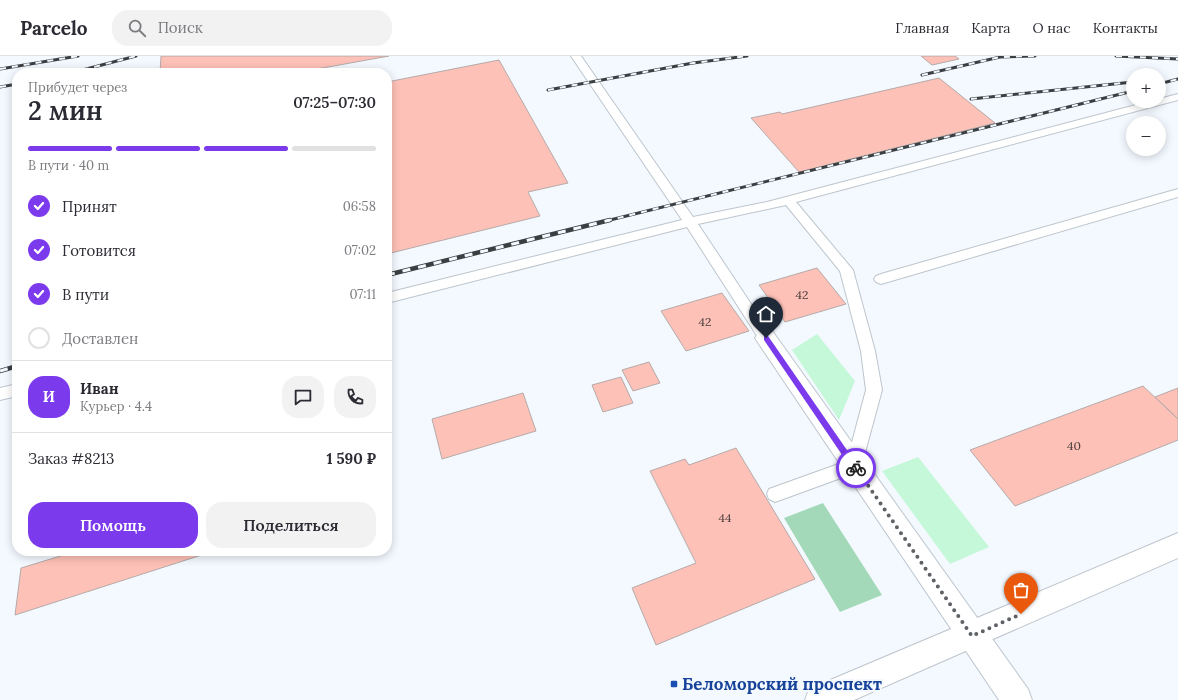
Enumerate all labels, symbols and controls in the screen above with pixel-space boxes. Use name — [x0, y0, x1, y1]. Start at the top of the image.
search box — [112, 10, 392, 46]
text: Parcelo — [20, 16, 88, 40]
icon: search — [126, 17, 148, 39]
text: Поиск — [158, 18, 203, 37]
text: Главная — [895, 19, 949, 37]
text: Карта — [971, 19, 1011, 37]
text: О нас — [1033, 19, 1071, 37]
text: Контакты — [1093, 19, 1158, 37]
map controls — [1126, 68, 1166, 156]
button: + — [1126, 68, 1166, 108]
text: Прибудет через — [28, 79, 127, 96]
text: 07:25–07:30 — [293, 93, 376, 112]
text: 2 мин — [28, 94, 103, 127]
button: − — [1126, 116, 1166, 156]
text: В пути · 40 m — [28, 157, 109, 174]
icon: check — [28, 195, 50, 217]
text: Принят — [62, 197, 117, 216]
text: 06:58 — [343, 198, 376, 215]
icon: check — [28, 239, 50, 261]
text: Готовится — [62, 241, 136, 260]
text: 07:02 — [344, 242, 376, 259]
icon: check — [28, 283, 50, 305]
text: В пути — [62, 285, 109, 304]
text: 07:11 — [350, 286, 376, 303]
house number: 42 — [796, 287, 808, 302]
pin — [749, 297, 783, 338]
icon: home — [755, 303, 777, 325]
house number: 42 — [699, 314, 711, 329]
text: Доставлен — [62, 329, 138, 348]
button: chat — [282, 376, 324, 418]
button: phone — [334, 376, 376, 418]
text: Иван — [80, 379, 119, 398]
text: И — [43, 387, 55, 406]
text: Курьер · 4.4 — [80, 398, 152, 415]
house number: 40 — [1067, 438, 1081, 453]
courier — [836, 448, 876, 488]
text: Заказ #8213 — [28, 449, 114, 468]
text: 1 590 ₽ — [326, 449, 376, 468]
icon: bike — [845, 457, 867, 479]
button: Помощь — [28, 502, 198, 548]
button: Поделиться — [206, 502, 376, 548]
house number: 44 — [718, 510, 732, 525]
pin — [1004, 573, 1038, 614]
icon: bag — [1010, 579, 1032, 601]
place label: Беломорский проспект — [682, 673, 882, 695]
marker: Беломорский проспект — [669, 679, 679, 689]

